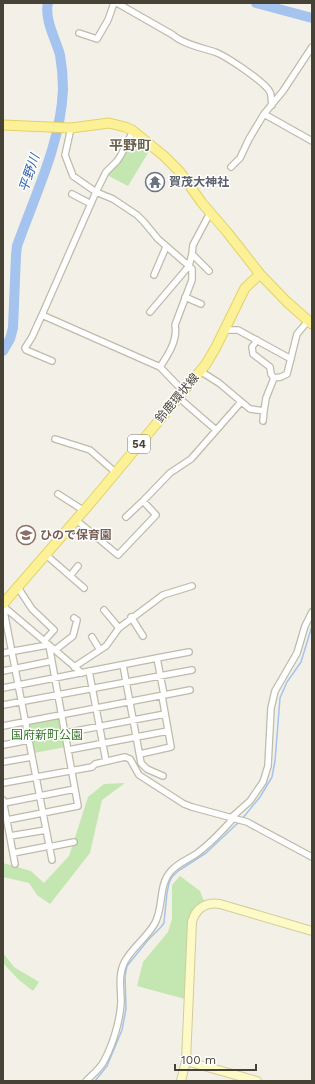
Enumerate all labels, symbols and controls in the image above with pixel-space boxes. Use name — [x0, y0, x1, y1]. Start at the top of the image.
district label: 平野町 — [109, 137, 151, 153]
water label: 平野川 — [16, 150, 43, 194]
temple icon: 賀茂大神社 — [144, 171, 166, 193]
place label: 賀茂大神社 — [169, 175, 229, 189]
street label: 鈴鹿環状線 — [152, 371, 202, 425]
road number: 54 — [128, 435, 150, 453]
school or university icon: ひので保育園 — [15, 524, 37, 546]
place label: ひので保育園 — [40, 528, 112, 542]
park label: 国府新町公園 — [11, 728, 83, 742]
scale bar — [175, 1046, 256, 1072]
text: 100 m — [181, 1053, 216, 1067]

